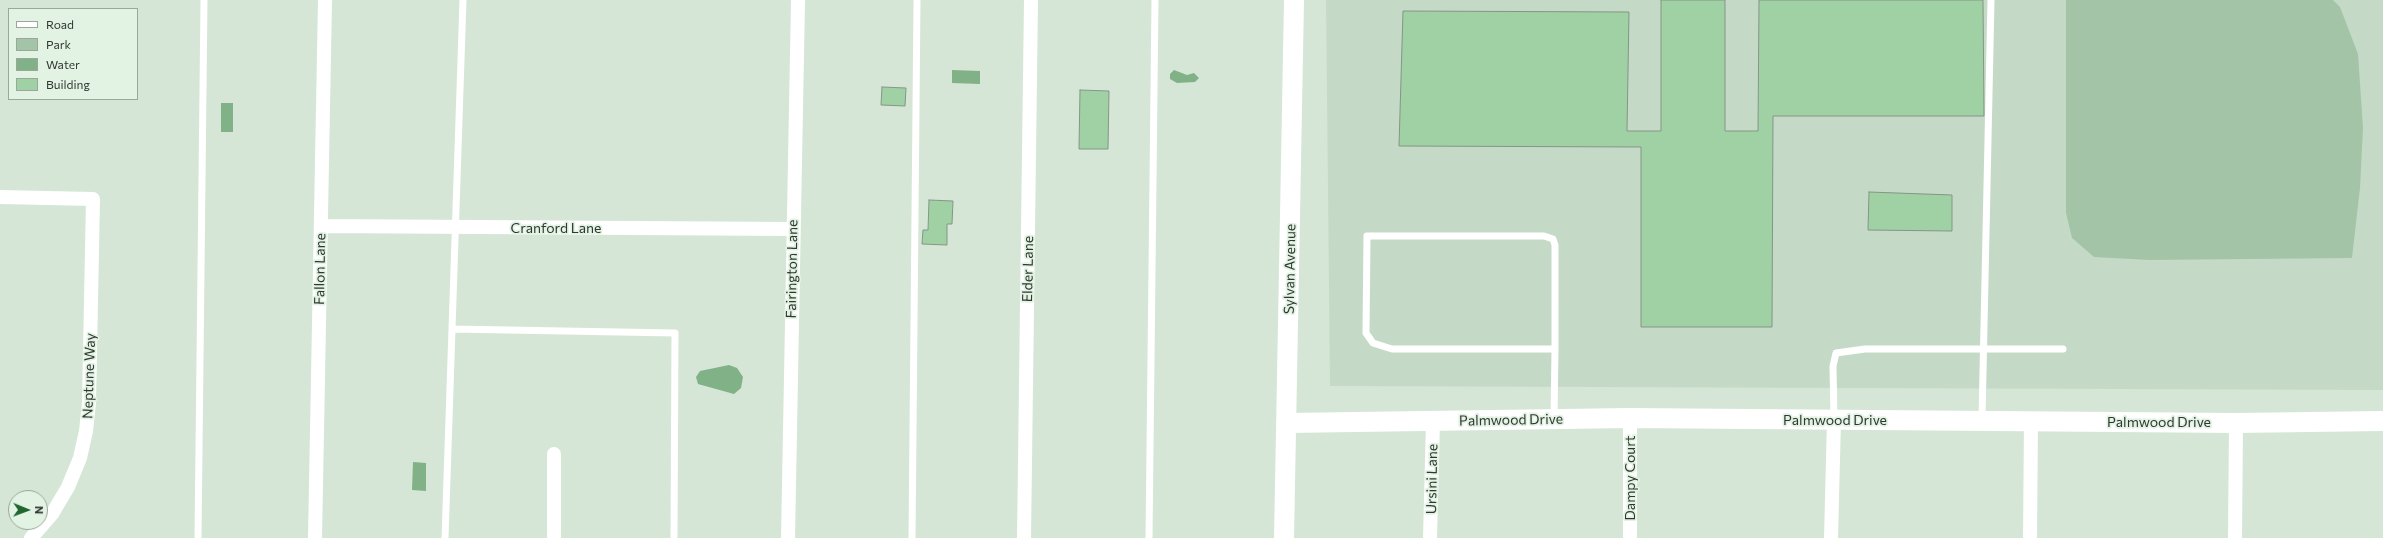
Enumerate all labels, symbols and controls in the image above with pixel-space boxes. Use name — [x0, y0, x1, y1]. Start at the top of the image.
legend — [8, 8, 138, 100]
text: Road — [46, 17, 74, 31]
text: Park — [46, 37, 71, 51]
text: Water — [46, 57, 80, 71]
text: Building — [46, 77, 90, 91]
street label: Fairington Lane — [783, 219, 801, 319]
street label: Cranford Lane — [511, 220, 601, 236]
street label: Sylvan Avenue — [1281, 224, 1299, 314]
street label: Fallon Lane — [311, 233, 329, 305]
street label: Elder Lane — [1019, 236, 1037, 302]
street label: Neptune Way — [79, 333, 99, 419]
street label: Palmwood Drive — [1459, 411, 1563, 429]
street label: Palmwood Drive — [1783, 412, 1887, 428]
street label: Palmwood Drive — [2107, 414, 2211, 430]
street label: Dampy Court — [1622, 436, 1638, 520]
street label: Ursini Lane — [1423, 444, 1441, 514]
north arrow — [8, 490, 48, 530]
text: N — [33, 506, 46, 514]

